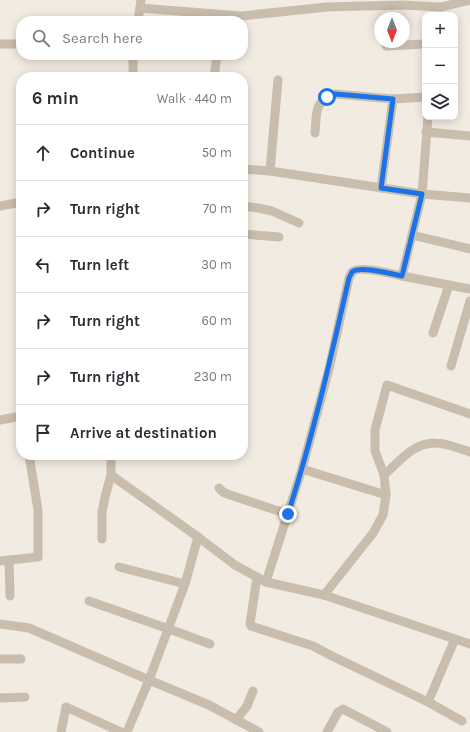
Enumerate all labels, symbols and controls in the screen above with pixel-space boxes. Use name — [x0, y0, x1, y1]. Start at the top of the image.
north arrow — [374, 12, 410, 48]
map controls — [422, 12, 458, 120]
button: + — [422, 12, 458, 48]
search box — [16, 16, 248, 60]
icon: search — [30, 27, 52, 49]
text: Search here — [62, 29, 143, 47]
button: − — [422, 48, 458, 84]
button: layers — [422, 84, 458, 120]
text: 6 min — [32, 88, 79, 108]
route start — [318, 88, 336, 106]
text: Walk · 440 m — [157, 91, 232, 106]
icon: ahead — [32, 142, 54, 164]
text: Continue — [70, 144, 135, 162]
text: 50 m — [202, 145, 232, 160]
icon: right — [32, 198, 54, 220]
text: Turn right — [70, 200, 140, 218]
text: 70 m — [203, 201, 232, 216]
icon: left — [32, 254, 54, 276]
text: Turn left — [70, 256, 129, 274]
text: 30 m — [201, 257, 232, 272]
icon: right — [32, 310, 54, 332]
text: Turn right — [70, 312, 140, 330]
text: 60 m — [202, 313, 232, 328]
icon: right — [32, 366, 54, 388]
text: Turn right — [70, 368, 140, 386]
text: 230 m — [194, 369, 232, 384]
icon: arrive — [32, 422, 54, 444]
text: Arrive at destination — [70, 424, 217, 442]
route end — [279, 505, 297, 523]

